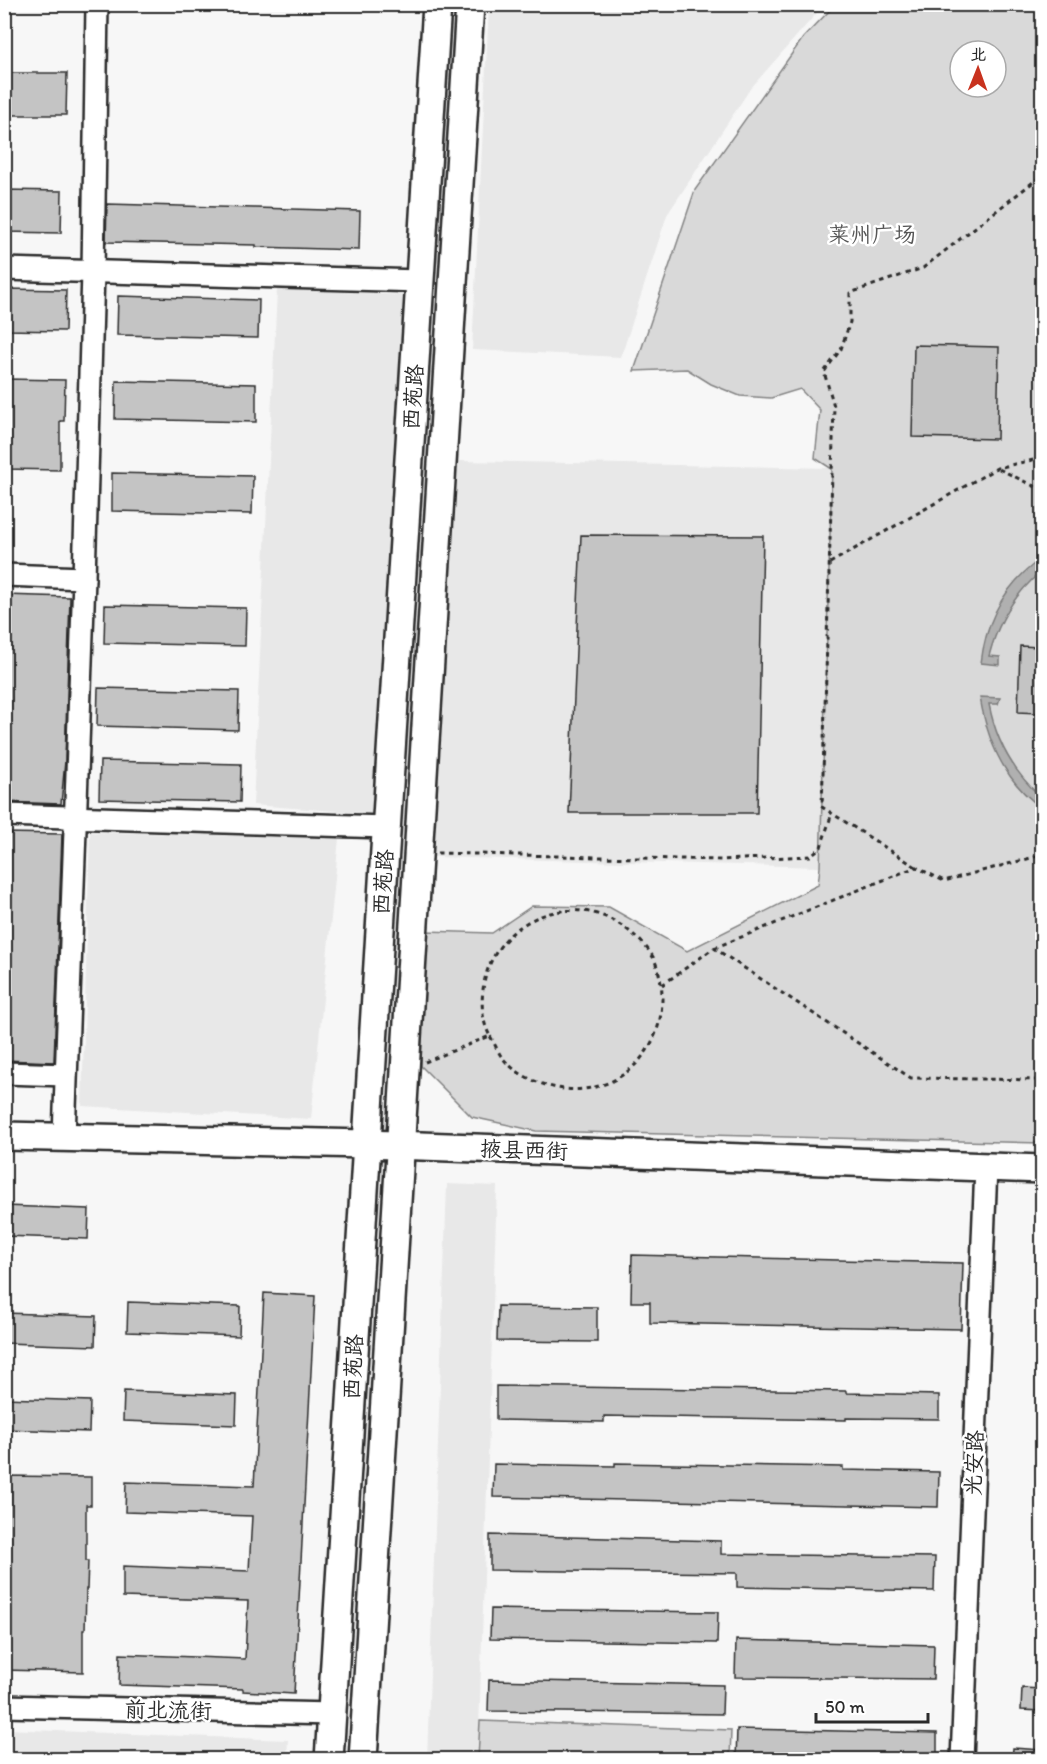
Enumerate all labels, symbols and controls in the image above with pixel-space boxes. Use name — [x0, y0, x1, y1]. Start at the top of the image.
north arrow — [948, 39, 1008, 99]
text: 北 — [970, 45, 986, 64]
park label: 莱州广场 — [828, 221, 916, 248]
street label: 西苑路 — [397, 363, 429, 431]
street label: 西苑路 — [367, 848, 399, 916]
street label: 掖县西街 — [480, 1135, 568, 1165]
street label: 西苑路 — [338, 1333, 368, 1401]
street label: 光安路 — [959, 1430, 989, 1496]
scale bar — [816, 1686, 928, 1724]
street label: 前北流街 — [124, 1696, 212, 1724]
text: 50 m — [825, 1696, 865, 1718]

